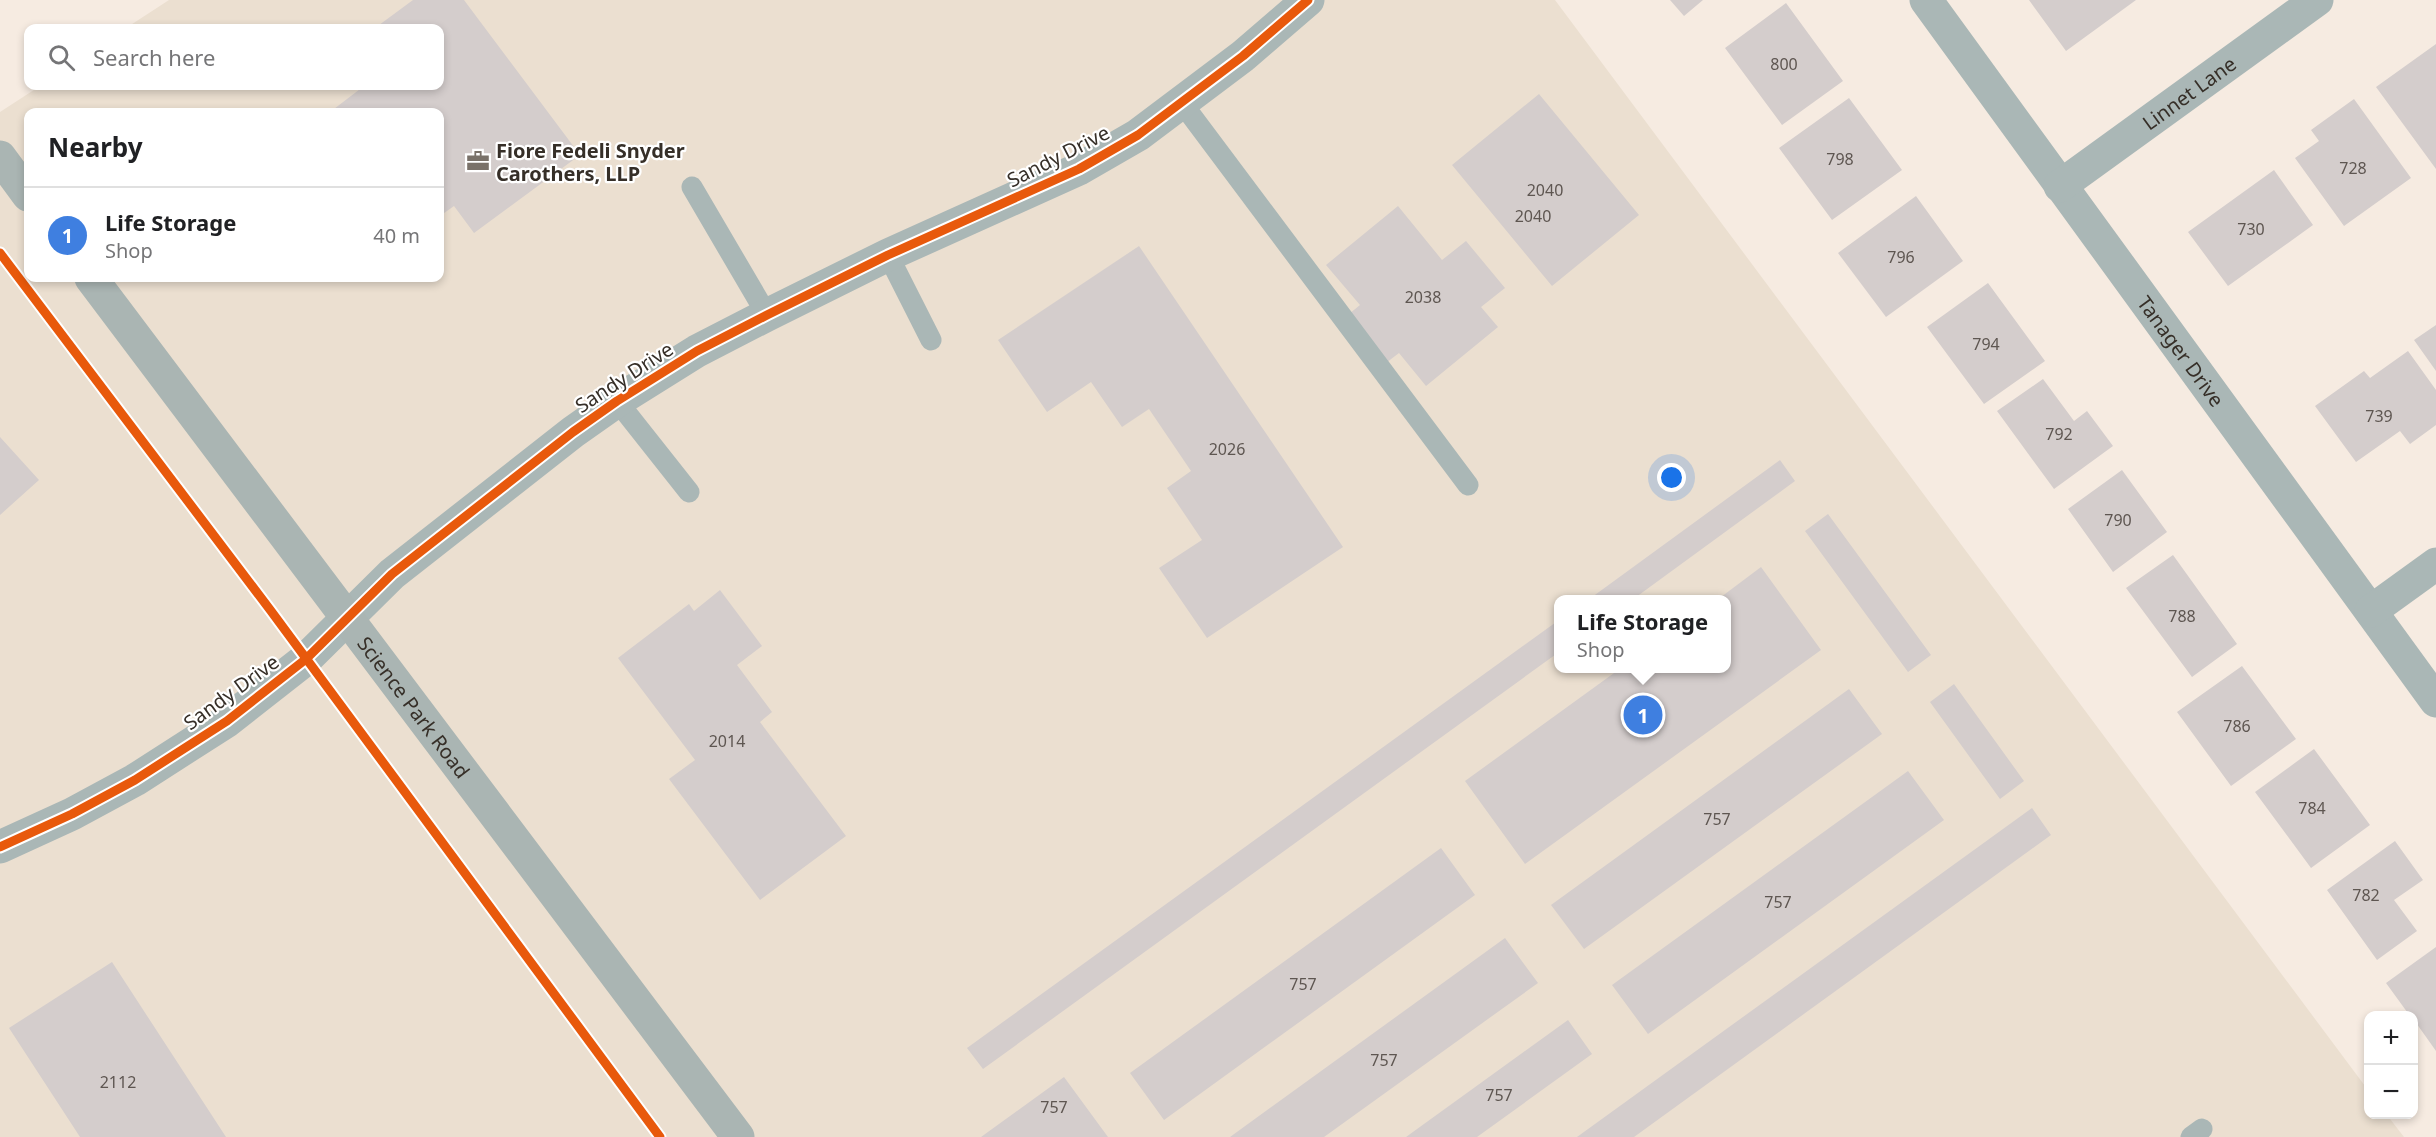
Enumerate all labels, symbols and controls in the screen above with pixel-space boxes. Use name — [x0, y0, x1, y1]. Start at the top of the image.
search box — [24, 24, 444, 90]
icon: search — [45, 41, 78, 74]
text: Search here — [93, 42, 215, 72]
street label: Linnet Lane — [2137, 50, 2241, 136]
house number: 800 — [1770, 53, 1798, 75]
street label: Sandy Drive — [1002, 119, 1114, 193]
text: Nearby — [48, 129, 143, 165]
place label: Fiore Fedeli Snyder Carothers, LLP — [496, 137, 685, 187]
office icon: Fiore Fedeli Snyder Carothers, LLP — [465, 148, 491, 174]
house number: 798 — [1826, 148, 1854, 170]
house number: 728 — [2339, 157, 2367, 179]
house number: 2040 — [1527, 179, 1563, 201]
house number: 2040 — [1515, 205, 1551, 227]
text: Life Storage — [105, 207, 236, 237]
house number: 730 — [2237, 218, 2265, 240]
text: 1 — [62, 222, 73, 249]
text: 40 m — [373, 222, 420, 249]
text: Shop — [105, 237, 153, 264]
house number: 796 — [1887, 246, 1915, 268]
house number: 2038 — [1405, 286, 1441, 308]
street label: Tanager Drive — [2132, 290, 2231, 412]
house number: 794 — [1972, 333, 2000, 355]
street label: Sandy Drive — [570, 335, 678, 419]
house number: 739 — [2365, 405, 2393, 427]
house number: 792 — [2045, 423, 2073, 445]
house number: 2026 — [1209, 438, 1245, 460]
your location — [1657, 463, 1686, 492]
house number: 790 — [2104, 509, 2132, 531]
popup — [1554, 595, 1731, 673]
house number: 788 — [2168, 605, 2196, 627]
text: Life Storage — [1577, 606, 1708, 636]
street label: Science Park Road — [352, 630, 476, 783]
text: Shop — [1577, 636, 1625, 663]
street label: Sandy Drive — [178, 648, 284, 736]
pin: 1 — [1624, 692, 1662, 738]
house number: 786 — [2223, 715, 2251, 737]
house number: 2014 — [709, 730, 745, 752]
house number: 784 — [2298, 797, 2326, 819]
house number: 757 — [1703, 808, 1731, 830]
house number: 782 — [2352, 884, 2380, 906]
house number: 757 — [1764, 891, 1792, 913]
house number: 757 — [1289, 973, 1317, 995]
map controls — [2364, 1011, 2418, 1119]
button: + — [2364, 1011, 2418, 1065]
house number: 757 — [1370, 1049, 1398, 1071]
button: − — [2364, 1065, 2418, 1119]
house number: 2112 — [100, 1071, 136, 1093]
house number: 757 — [1485, 1084, 1513, 1106]
house number: 757 — [1040, 1096, 1068, 1118]

